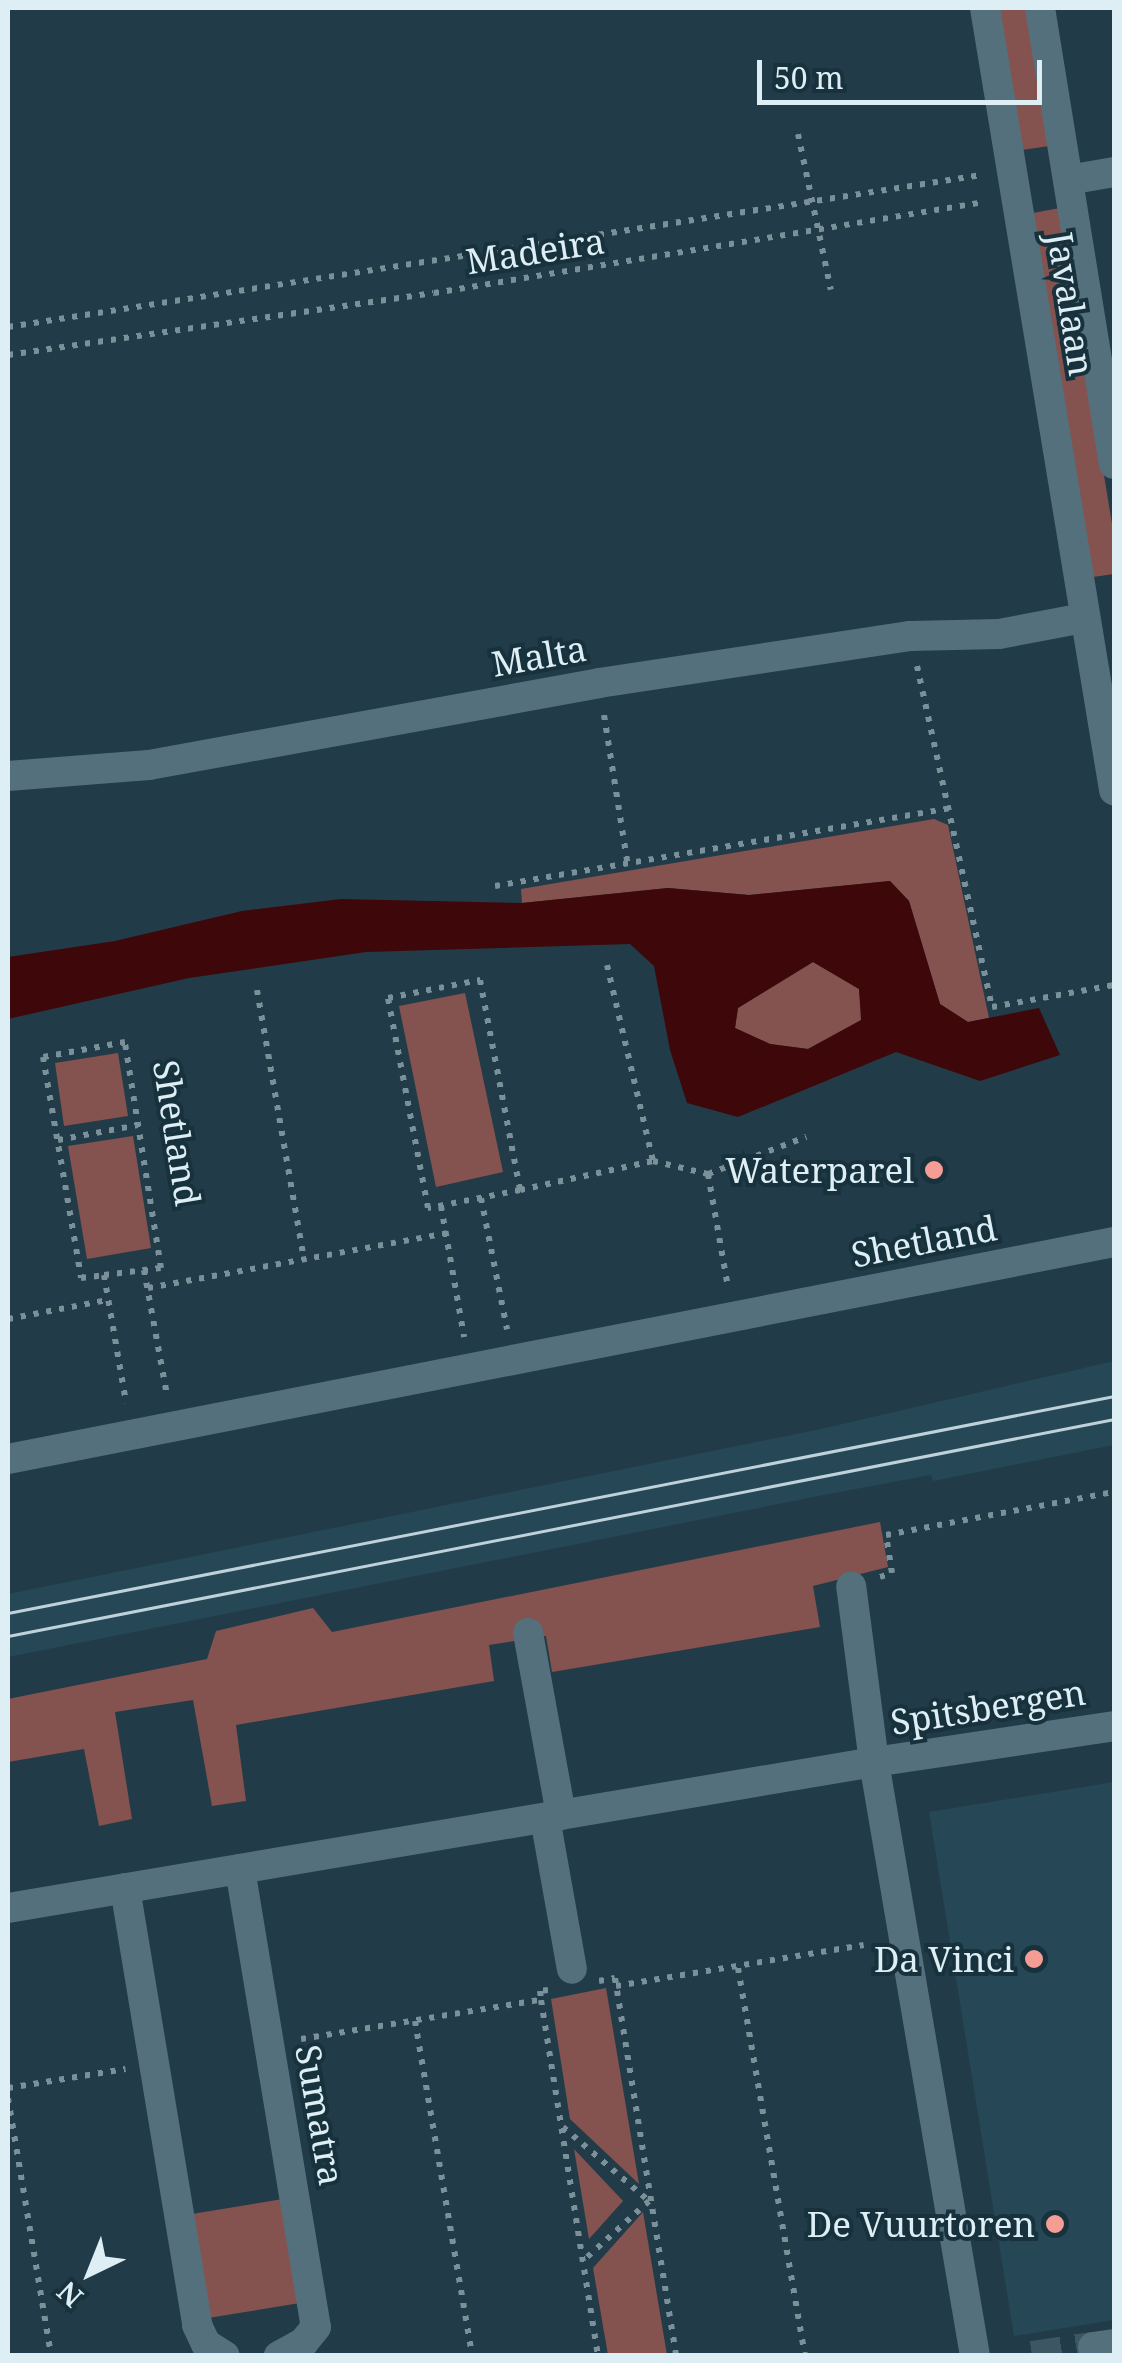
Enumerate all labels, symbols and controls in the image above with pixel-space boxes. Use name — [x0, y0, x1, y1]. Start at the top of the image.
scale bar — [762, 40, 1047, 102]
text: 50 m — [774, 57, 844, 98]
street label: Madeira — [463, 219, 607, 283]
street label: Javalaan — [1039, 229, 1103, 379]
street label: Malta — [488, 627, 590, 685]
street label: Shetland — [145, 1057, 209, 1209]
place label: Waterparel — [725, 1149, 914, 1191]
marker: Waterparel — [923, 1159, 945, 1181]
street label: Shetland — [848, 1206, 1000, 1276]
street label: Spitsbergen — [888, 1671, 1088, 1743]
place label: Da Vinci — [874, 1938, 1014, 1980]
marker: Da Vinci — [1023, 1948, 1045, 1970]
street label: Sumatra — [287, 2042, 353, 2188]
place label: De Vuurtoren — [807, 2203, 1035, 2245]
marker: De Vuurtoren — [1044, 2213, 1066, 2235]
north arrow — [40, 2223, 140, 2323]
text: N — [49, 2274, 91, 2316]

